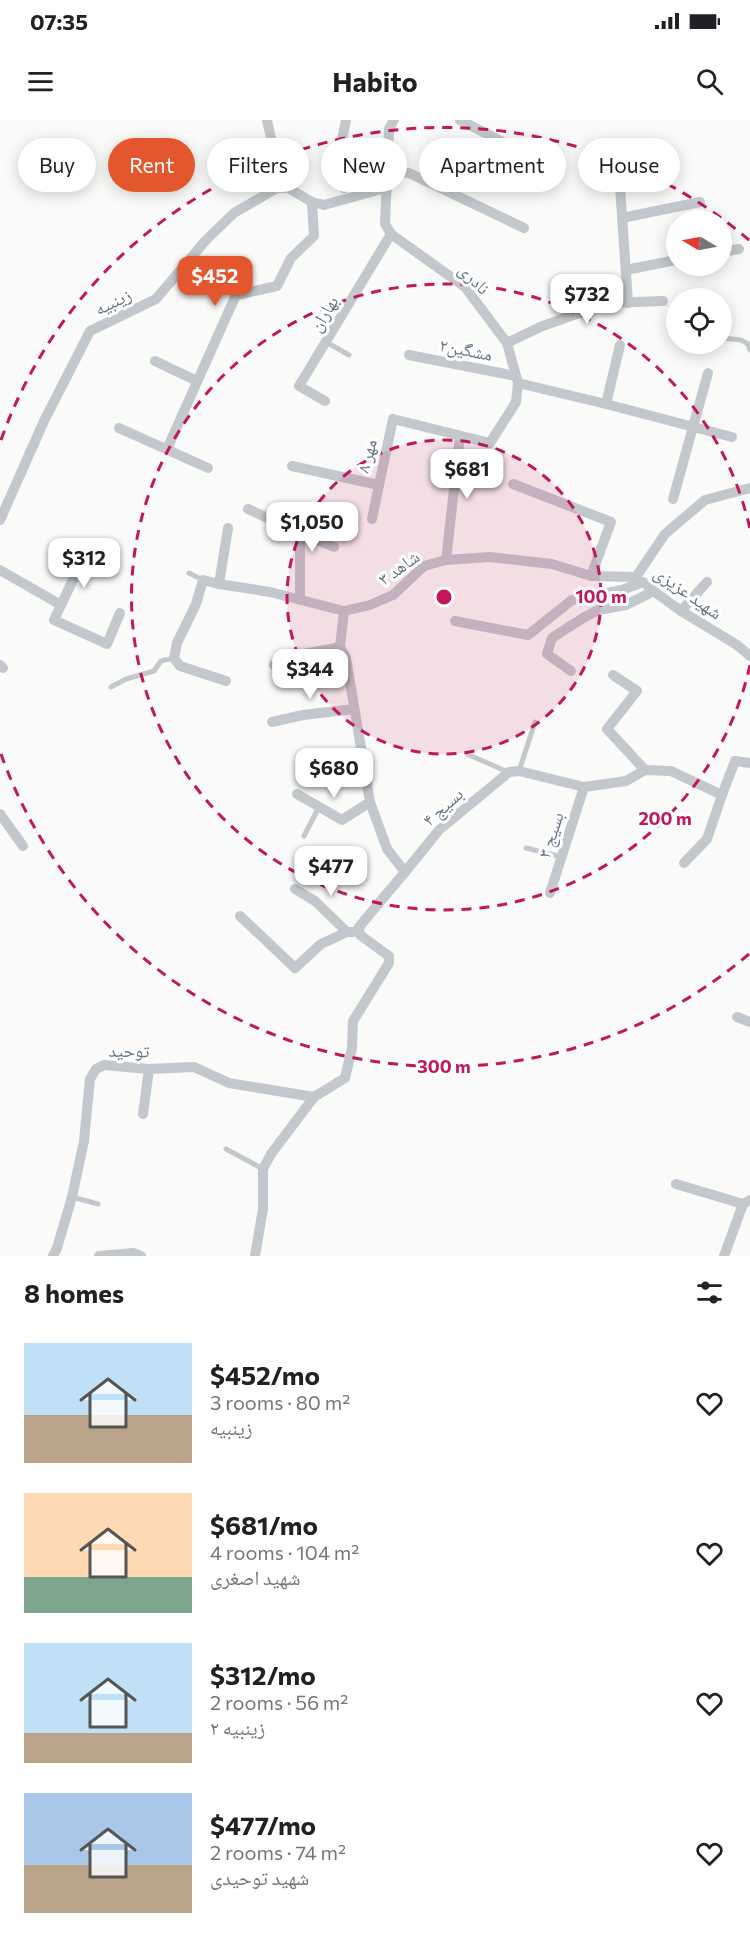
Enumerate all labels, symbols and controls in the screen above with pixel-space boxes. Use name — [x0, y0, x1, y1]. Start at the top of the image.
text: 07:35 — [30, 8, 88, 35]
icon: menu — [24, 65, 57, 98]
text: Habito — [332, 65, 418, 98]
icon: search — [693, 65, 726, 98]
chip: Buy — [18, 138, 96, 192]
chip: Rent — [108, 138, 195, 192]
chip: Filters — [207, 138, 309, 192]
chip: New — [321, 138, 407, 192]
chip: Apartment — [419, 138, 566, 192]
chip: House — [578, 138, 680, 192]
north arrow — [666, 210, 732, 276]
map controls — [666, 210, 732, 354]
pin: $452 — [179, 256, 251, 307]
street label: نادری — [454, 258, 495, 299]
text: $452 — [192, 263, 238, 287]
pin: $732 — [551, 274, 623, 325]
text: $732 — [564, 281, 610, 305]
street label: زینبیه — [91, 283, 135, 320]
button: locate — [666, 288, 732, 354]
street label: بهاران — [304, 291, 343, 336]
street label: مشگین۲ — [438, 333, 495, 366]
street label: مهر ۸ — [351, 437, 381, 475]
pin: $681 — [431, 449, 503, 500]
text: $681 — [444, 456, 490, 480]
pin: $1,050 — [263, 502, 361, 553]
text: $1,050 — [280, 509, 344, 533]
pin: $312 — [48, 538, 120, 589]
text: $312 — [62, 545, 106, 569]
street label: شاهد ۳ — [373, 545, 423, 589]
street label: شهید عزیزی — [650, 561, 727, 624]
text: 100 m — [575, 585, 627, 607]
centre of rings — [434, 587, 454, 607]
pin: $344 — [274, 649, 346, 700]
text: $344 — [286, 656, 334, 680]
pin: $680 — [298, 748, 370, 799]
text: $680 — [309, 755, 359, 779]
street label: بسیج ۴ — [418, 782, 468, 832]
text: 200 m — [638, 807, 692, 829]
street label: بسیج ۳ — [532, 809, 570, 861]
pin: $477 — [295, 846, 367, 897]
text: $477 — [308, 853, 354, 877]
street label: توحید — [108, 1039, 150, 1062]
text: 300 m — [417, 1055, 471, 1077]
icon: filters — [693, 1276, 726, 1309]
text: 8 homes — [24, 1277, 124, 1308]
text: $452/mo — [210, 1359, 320, 1390]
icon: home — [72, 1367, 144, 1439]
icon: heart — [693, 1387, 726, 1420]
text: 3 rooms · 80 m² — [210, 1390, 350, 1414]
text: زینبیه — [210, 1415, 253, 1439]
text: $681/mo — [210, 1509, 318, 1540]
icon: home — [72, 1517, 144, 1589]
icon: heart — [693, 1537, 726, 1570]
text: 4 rooms · 104 m² — [210, 1540, 359, 1564]
text: شهید اصغری — [210, 1565, 301, 1589]
text: $312/mo — [210, 1659, 316, 1690]
icon: home — [72, 1667, 144, 1739]
icon: heart — [693, 1687, 726, 1720]
text: 2 rooms · 56 m² — [210, 1690, 348, 1714]
text: زینبیه ۲ — [210, 1715, 265, 1739]
text: $477/mo — [210, 1809, 316, 1840]
icon: home — [72, 1817, 144, 1889]
icon: heart — [693, 1837, 726, 1870]
text: 2 rooms · 74 m² — [210, 1840, 346, 1864]
text: شهید توحیدی — [210, 1865, 309, 1889]

